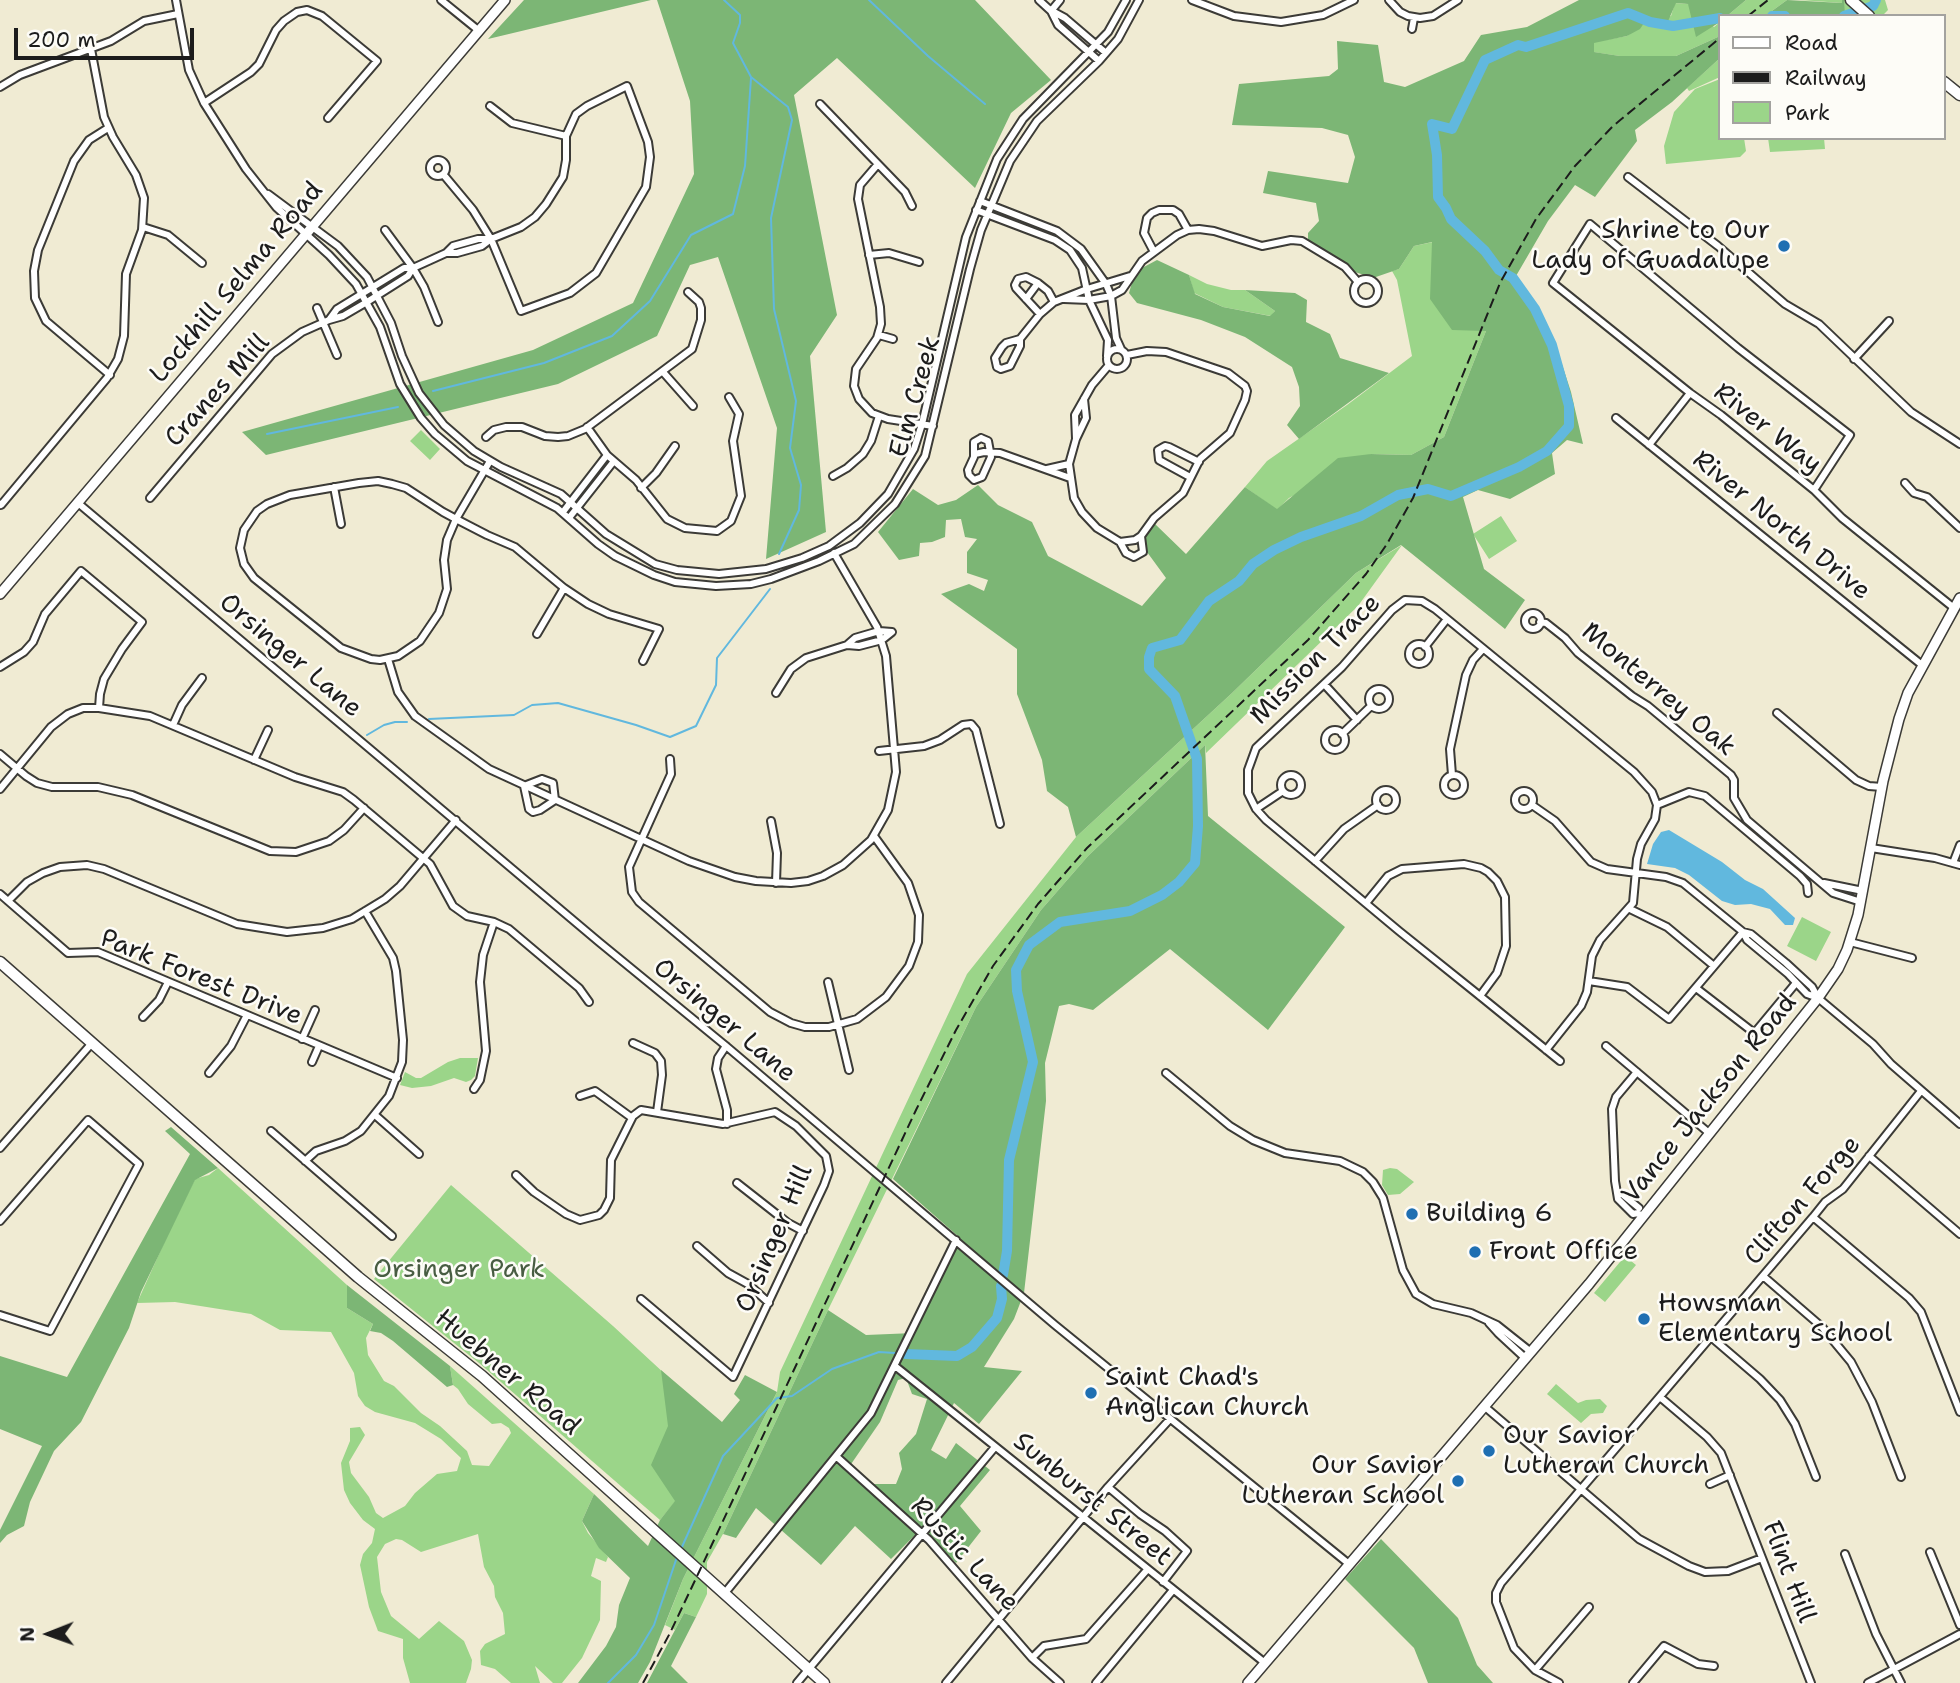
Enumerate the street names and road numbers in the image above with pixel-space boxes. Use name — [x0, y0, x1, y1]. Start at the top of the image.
street label: Lockhill Selma Road — [144, 176, 330, 390]
street label: Cranes Mill — [159, 328, 277, 454]
street label: Elm Creek — [884, 333, 948, 461]
street label: River Way — [1707, 377, 1827, 481]
street label: River North Drive — [1686, 445, 1876, 607]
street label: Orsinger Lane — [212, 587, 368, 725]
street label: Mission Trace — [1244, 588, 1388, 732]
street label: Monterrey Oak — [1575, 617, 1741, 763]
street label: Park Forest Drive — [95, 923, 307, 1033]
street label: Orsinger Lane — [646, 952, 802, 1090]
street label: Vance Jackson Road — [1616, 988, 1804, 1210]
street label: Clifton Forge — [1738, 1130, 1868, 1272]
street label: Orsinger Hill — [730, 1160, 820, 1318]
street label: Huebner Road — [428, 1303, 586, 1443]
street label: Sunburst Street — [1006, 1426, 1178, 1574]
street label: Rustic Lane — [903, 1491, 1025, 1619]
street label: Flint Hill — [1754, 1517, 1822, 1627]

